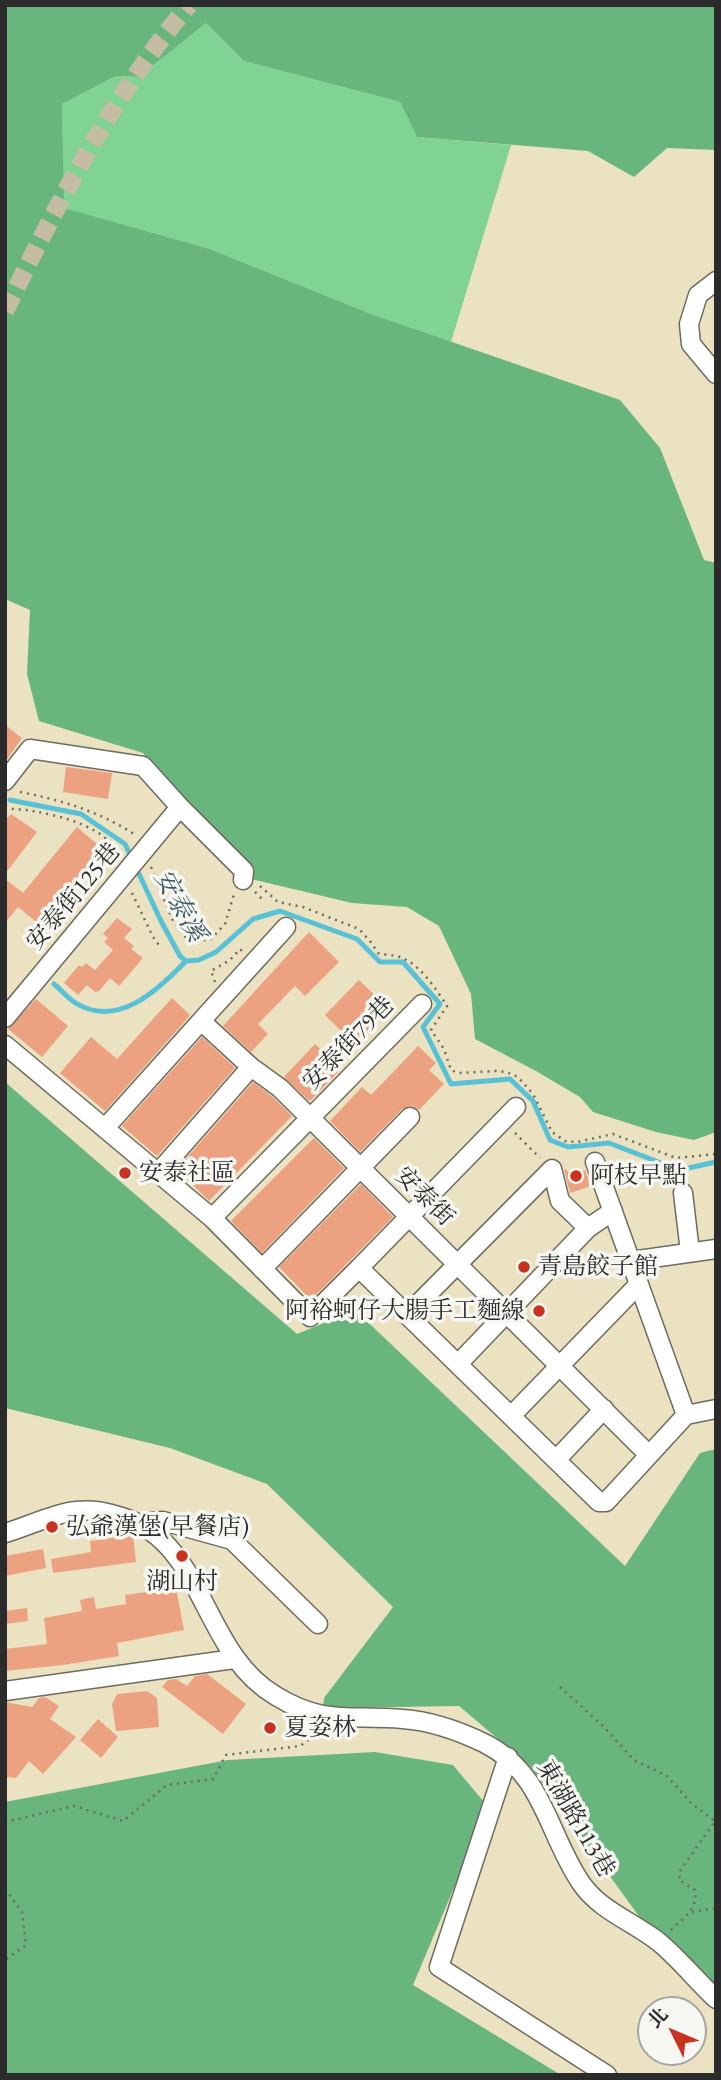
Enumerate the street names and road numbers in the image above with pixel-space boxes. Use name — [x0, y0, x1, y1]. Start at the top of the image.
street label: 安泰街125巷 — [21, 838, 127, 956]
street label: 安泰街79巷 — [297, 991, 401, 1097]
street label: 安泰街 — [388, 1161, 460, 1233]
street label: 東湖路113巷 — [530, 1755, 620, 1883]

